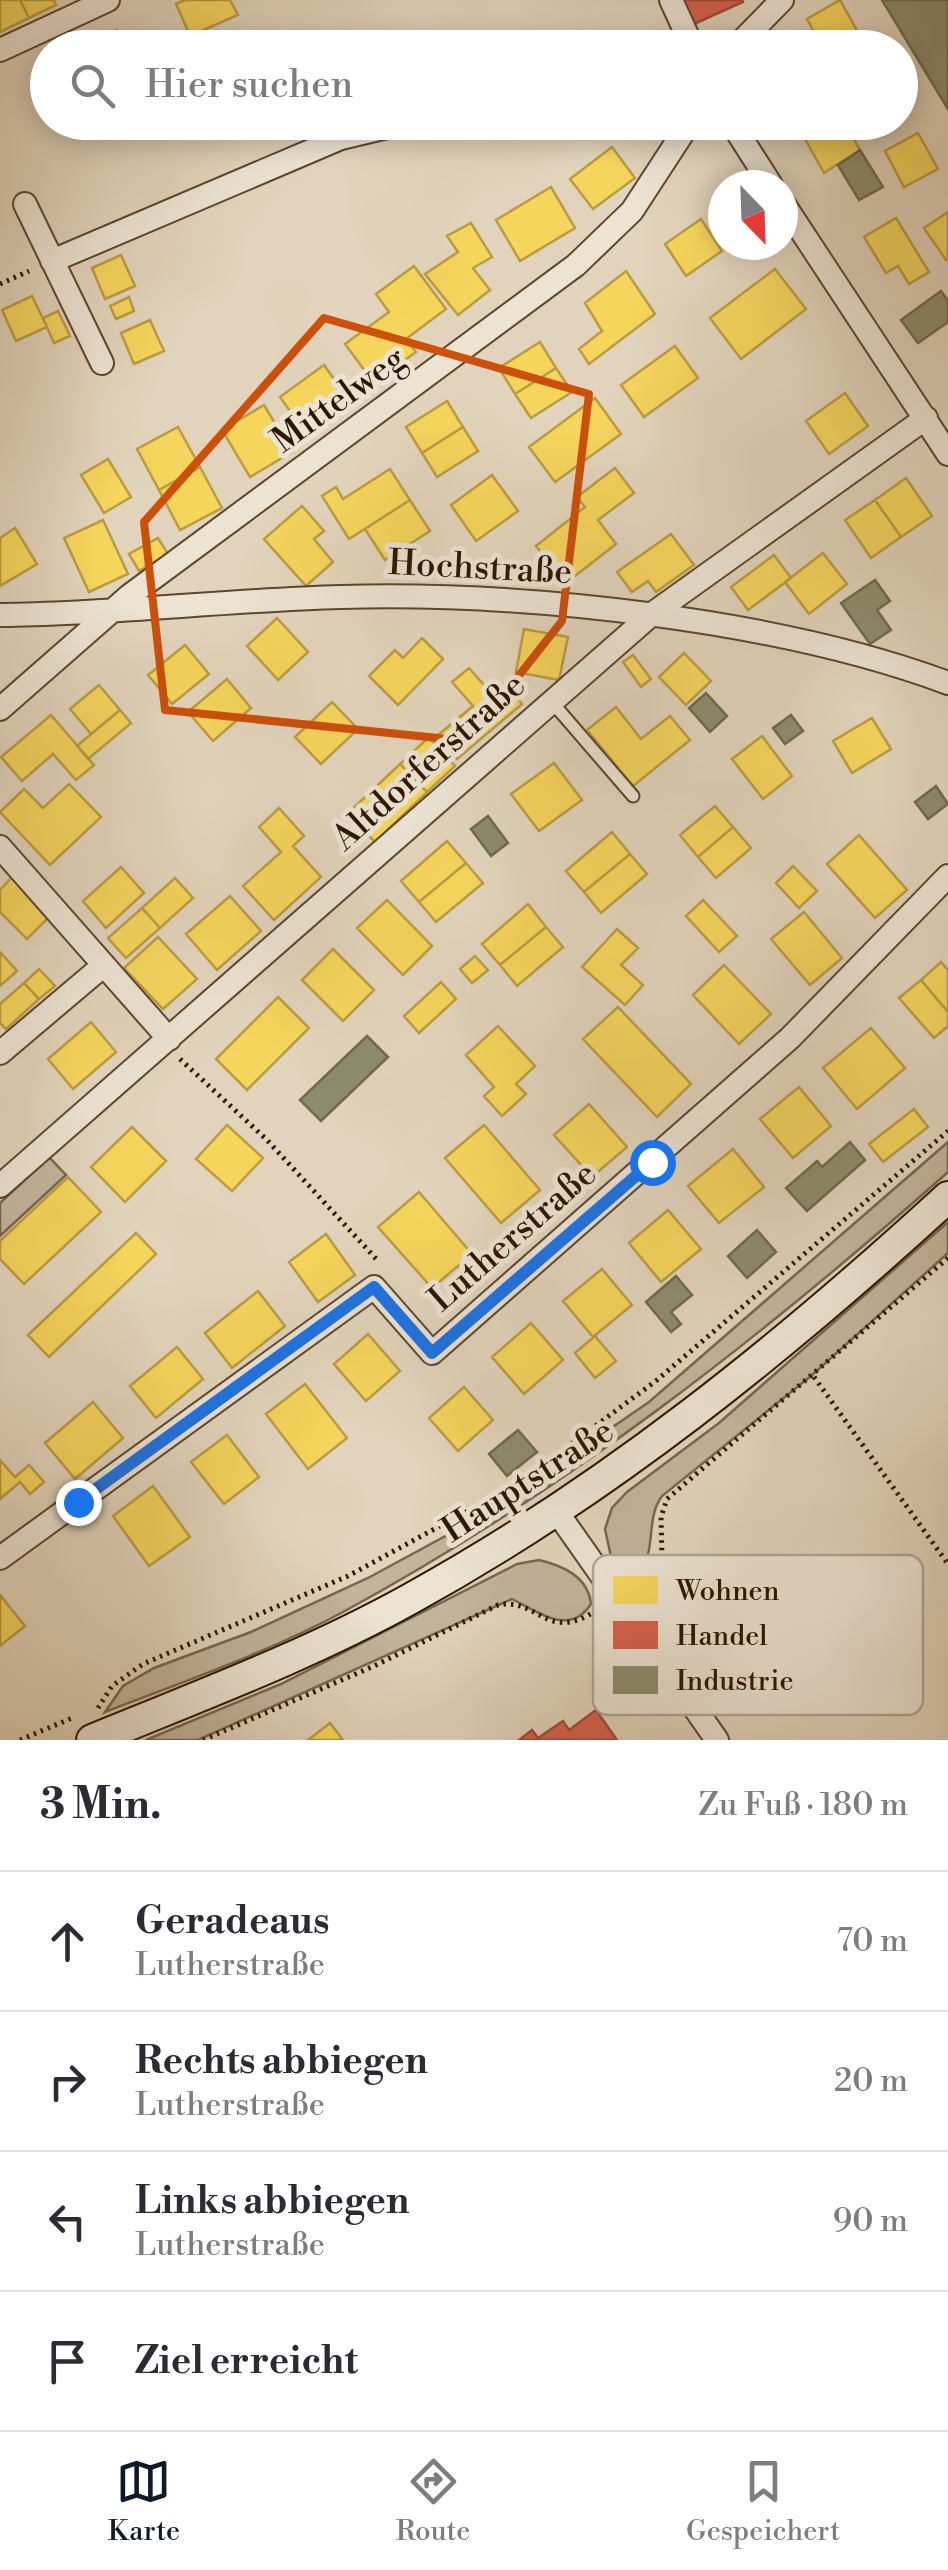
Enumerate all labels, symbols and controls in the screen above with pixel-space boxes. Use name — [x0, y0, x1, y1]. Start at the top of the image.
search box — [30, 30, 918, 140]
icon: search — [65, 58, 120, 113]
text: Hier suchen — [145, 62, 353, 109]
north arrow — [708, 170, 798, 260]
street label: Mittelweg — [264, 337, 414, 463]
street label: Hochstraße — [387, 542, 573, 594]
street label: Altdorferstraße — [323, 664, 534, 861]
route start — [630, 1140, 676, 1186]
street label: Lutherstraße — [421, 1153, 605, 1321]
street label: Hauptstraße — [434, 1410, 622, 1552]
route end — [56, 1480, 102, 1526]
legend — [593, 1555, 923, 1715]
text: Wohnen — [675, 1574, 780, 1609]
text: Handel — [676, 1619, 768, 1654]
text: Industrie — [676, 1664, 794, 1699]
text: 3 Min. — [40, 1779, 162, 1832]
text: Zu Fuß · 180 m — [698, 1785, 908, 1825]
text: Geradeaus — [135, 1898, 329, 1945]
icon: ahead — [40, 1914, 95, 1969]
text: 70 m — [837, 1921, 908, 1961]
text: Lutherstraße — [135, 1945, 325, 1985]
text: Rechts abbiegen — [135, 2038, 428, 2085]
icon: right — [40, 2054, 95, 2109]
text: 20 m — [834, 2061, 908, 2101]
text: Lutherstraße — [135, 2085, 325, 2125]
text: Links abbiegen — [135, 2178, 409, 2225]
icon: left — [40, 2194, 95, 2249]
text: 90 m — [833, 2201, 908, 2241]
text: Lutherstraße — [135, 2225, 325, 2265]
icon: arrive — [40, 2334, 95, 2389]
text: Ziel erreicht — [135, 2338, 358, 2385]
tab: Karte — [108, 2454, 180, 2549]
tab: Route — [396, 2454, 470, 2549]
tab: Gespeichert — [686, 2454, 840, 2549]

